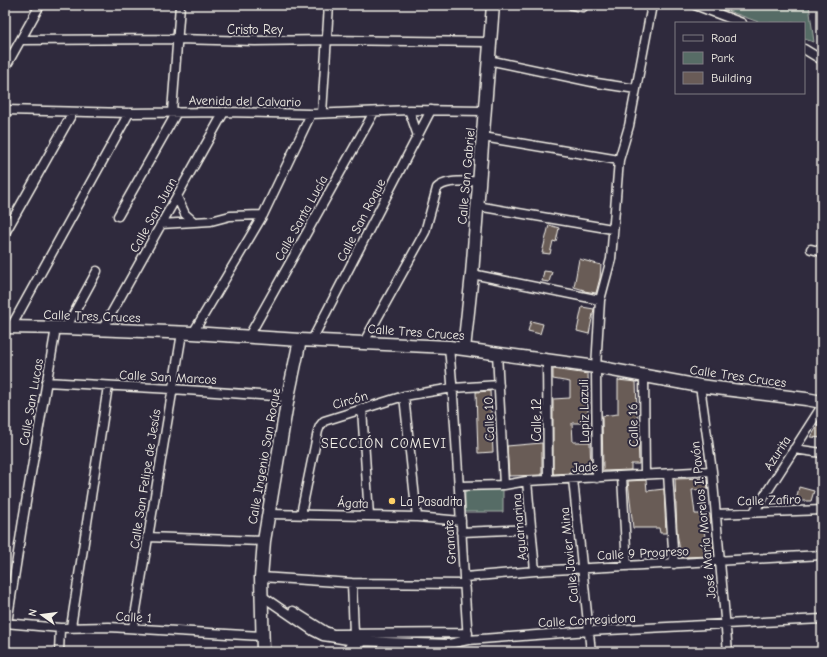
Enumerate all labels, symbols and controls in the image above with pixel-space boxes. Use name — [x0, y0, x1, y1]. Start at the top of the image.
street label: Cristo Rey — [227, 22, 283, 37]
legend — [675, 22, 805, 94]
text: Road — [711, 31, 737, 45]
text: Park — [711, 51, 734, 65]
text: Building — [711, 71, 752, 85]
street label: Avenida del Calvario — [189, 93, 301, 109]
street label: Calle San Gabriel — [454, 127, 478, 225]
street label: Calle Santa Lucía — [271, 173, 331, 263]
street label: Calle San Juan — [126, 175, 180, 255]
street label: Calle San Roque — [334, 176, 389, 264]
street label: Calle Tres Cruces — [43, 307, 141, 325]
street label: Calle Tres Cruces — [367, 321, 465, 343]
street label: Calle San Lucas — [16, 357, 46, 447]
street label: Calle Tres Cruces — [689, 362, 787, 390]
street label: Calle San Marcos — [119, 367, 217, 387]
street label: Lapiz Lazuli — [576, 379, 592, 443]
street label: Calle Ingenio San Roque — [245, 386, 283, 525]
street label: Circón — [331, 388, 369, 412]
street label: Calle 10 — [481, 397, 497, 441]
street label: Calle 12 — [529, 398, 544, 442]
street label: Calle 16 — [625, 403, 641, 447]
street label: Calle San Felipe de Jesús — [127, 408, 163, 550]
street label: Azurita — [760, 433, 794, 473]
district label: SECCIÓN COMEVI — [321, 435, 447, 452]
street label: José María Morelos I. Pavón — [687, 440, 719, 600]
street label: Jade — [572, 459, 599, 475]
street label: Calle Zafiro — [737, 491, 801, 509]
street label: Aguamarina — [509, 493, 529, 561]
street label: Ágata — [337, 494, 369, 511]
place label: La Pasadita — [400, 494, 463, 509]
marker: La Pasadita — [387, 496, 397, 506]
street label: Calle Javier Mina — [557, 506, 581, 604]
street label: Granate — [441, 519, 459, 565]
street label: Calle 9 Progreso — [597, 543, 690, 563]
north arrow — [22, 595, 62, 635]
text: N — [26, 608, 40, 618]
street label: Calle 1 — [115, 609, 153, 625]
street label: Calle Corregidora — [538, 610, 636, 630]

